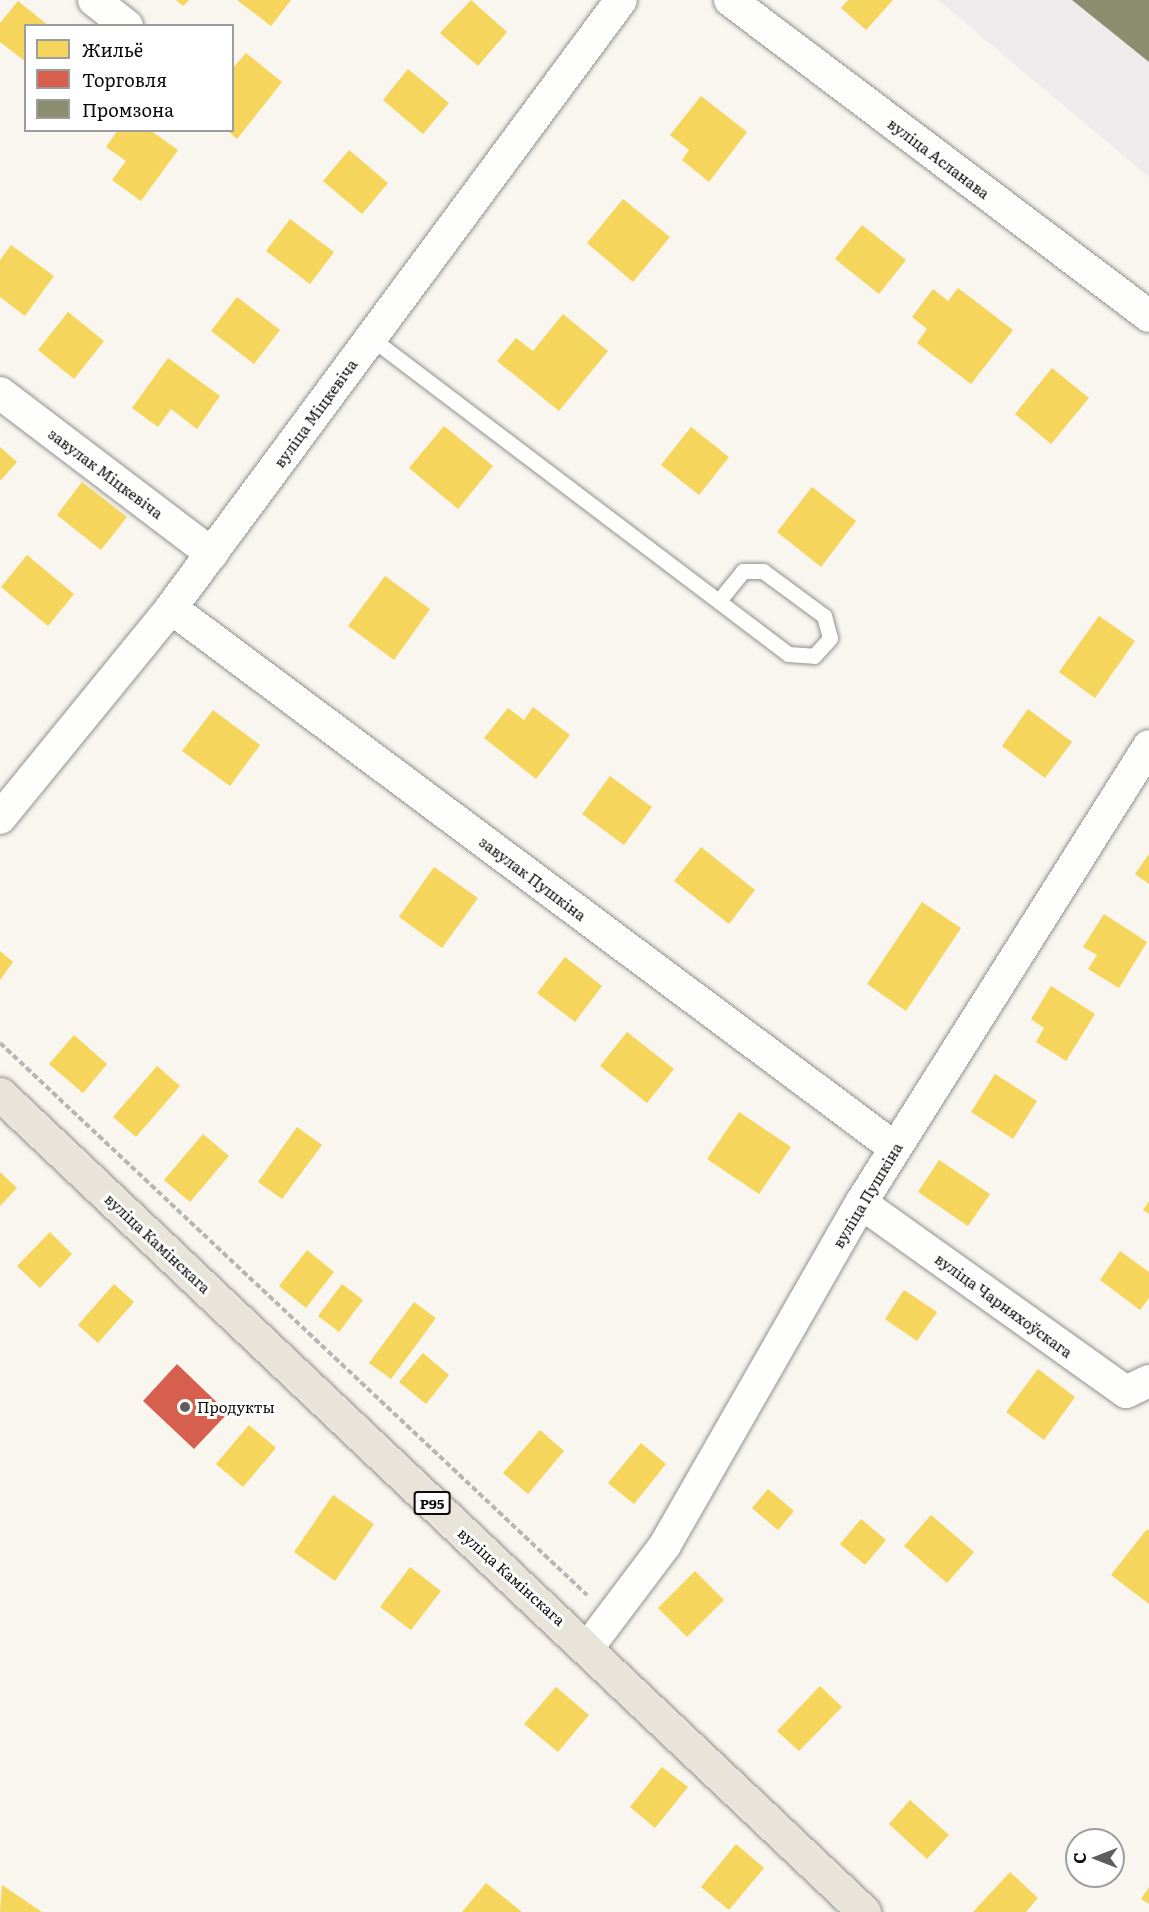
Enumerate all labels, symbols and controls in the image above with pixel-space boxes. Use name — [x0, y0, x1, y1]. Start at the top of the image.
legend — [24, 24, 234, 132]
text: Жильё — [82, 36, 143, 63]
text: Торговля — [82, 66, 167, 93]
text: Промзона — [82, 96, 174, 123]
street label: вуліца Асланава — [885, 114, 993, 202]
street label: вуліца Міцкевіча — [270, 355, 360, 471]
street label: завулак Міцкевіча — [45, 424, 167, 522]
street label: завулак Пушкіна — [476, 832, 590, 924]
street label: вуліца Пушкіна — [828, 1139, 906, 1251]
street label: вуліца Камінскага — [102, 1189, 214, 1297]
street label: вуліца Чарняхоўскага — [932, 1249, 1076, 1361]
place label: Продукты — [197, 1398, 275, 1416]
marker: Продукты — [178, 1400, 192, 1414]
road number: Р95 — [412, 1492, 452, 1514]
street label: вуліца Камінскага — [455, 1523, 569, 1629]
north arrow — [1065, 1828, 1125, 1888]
text: С — [1067, 1852, 1091, 1864]

